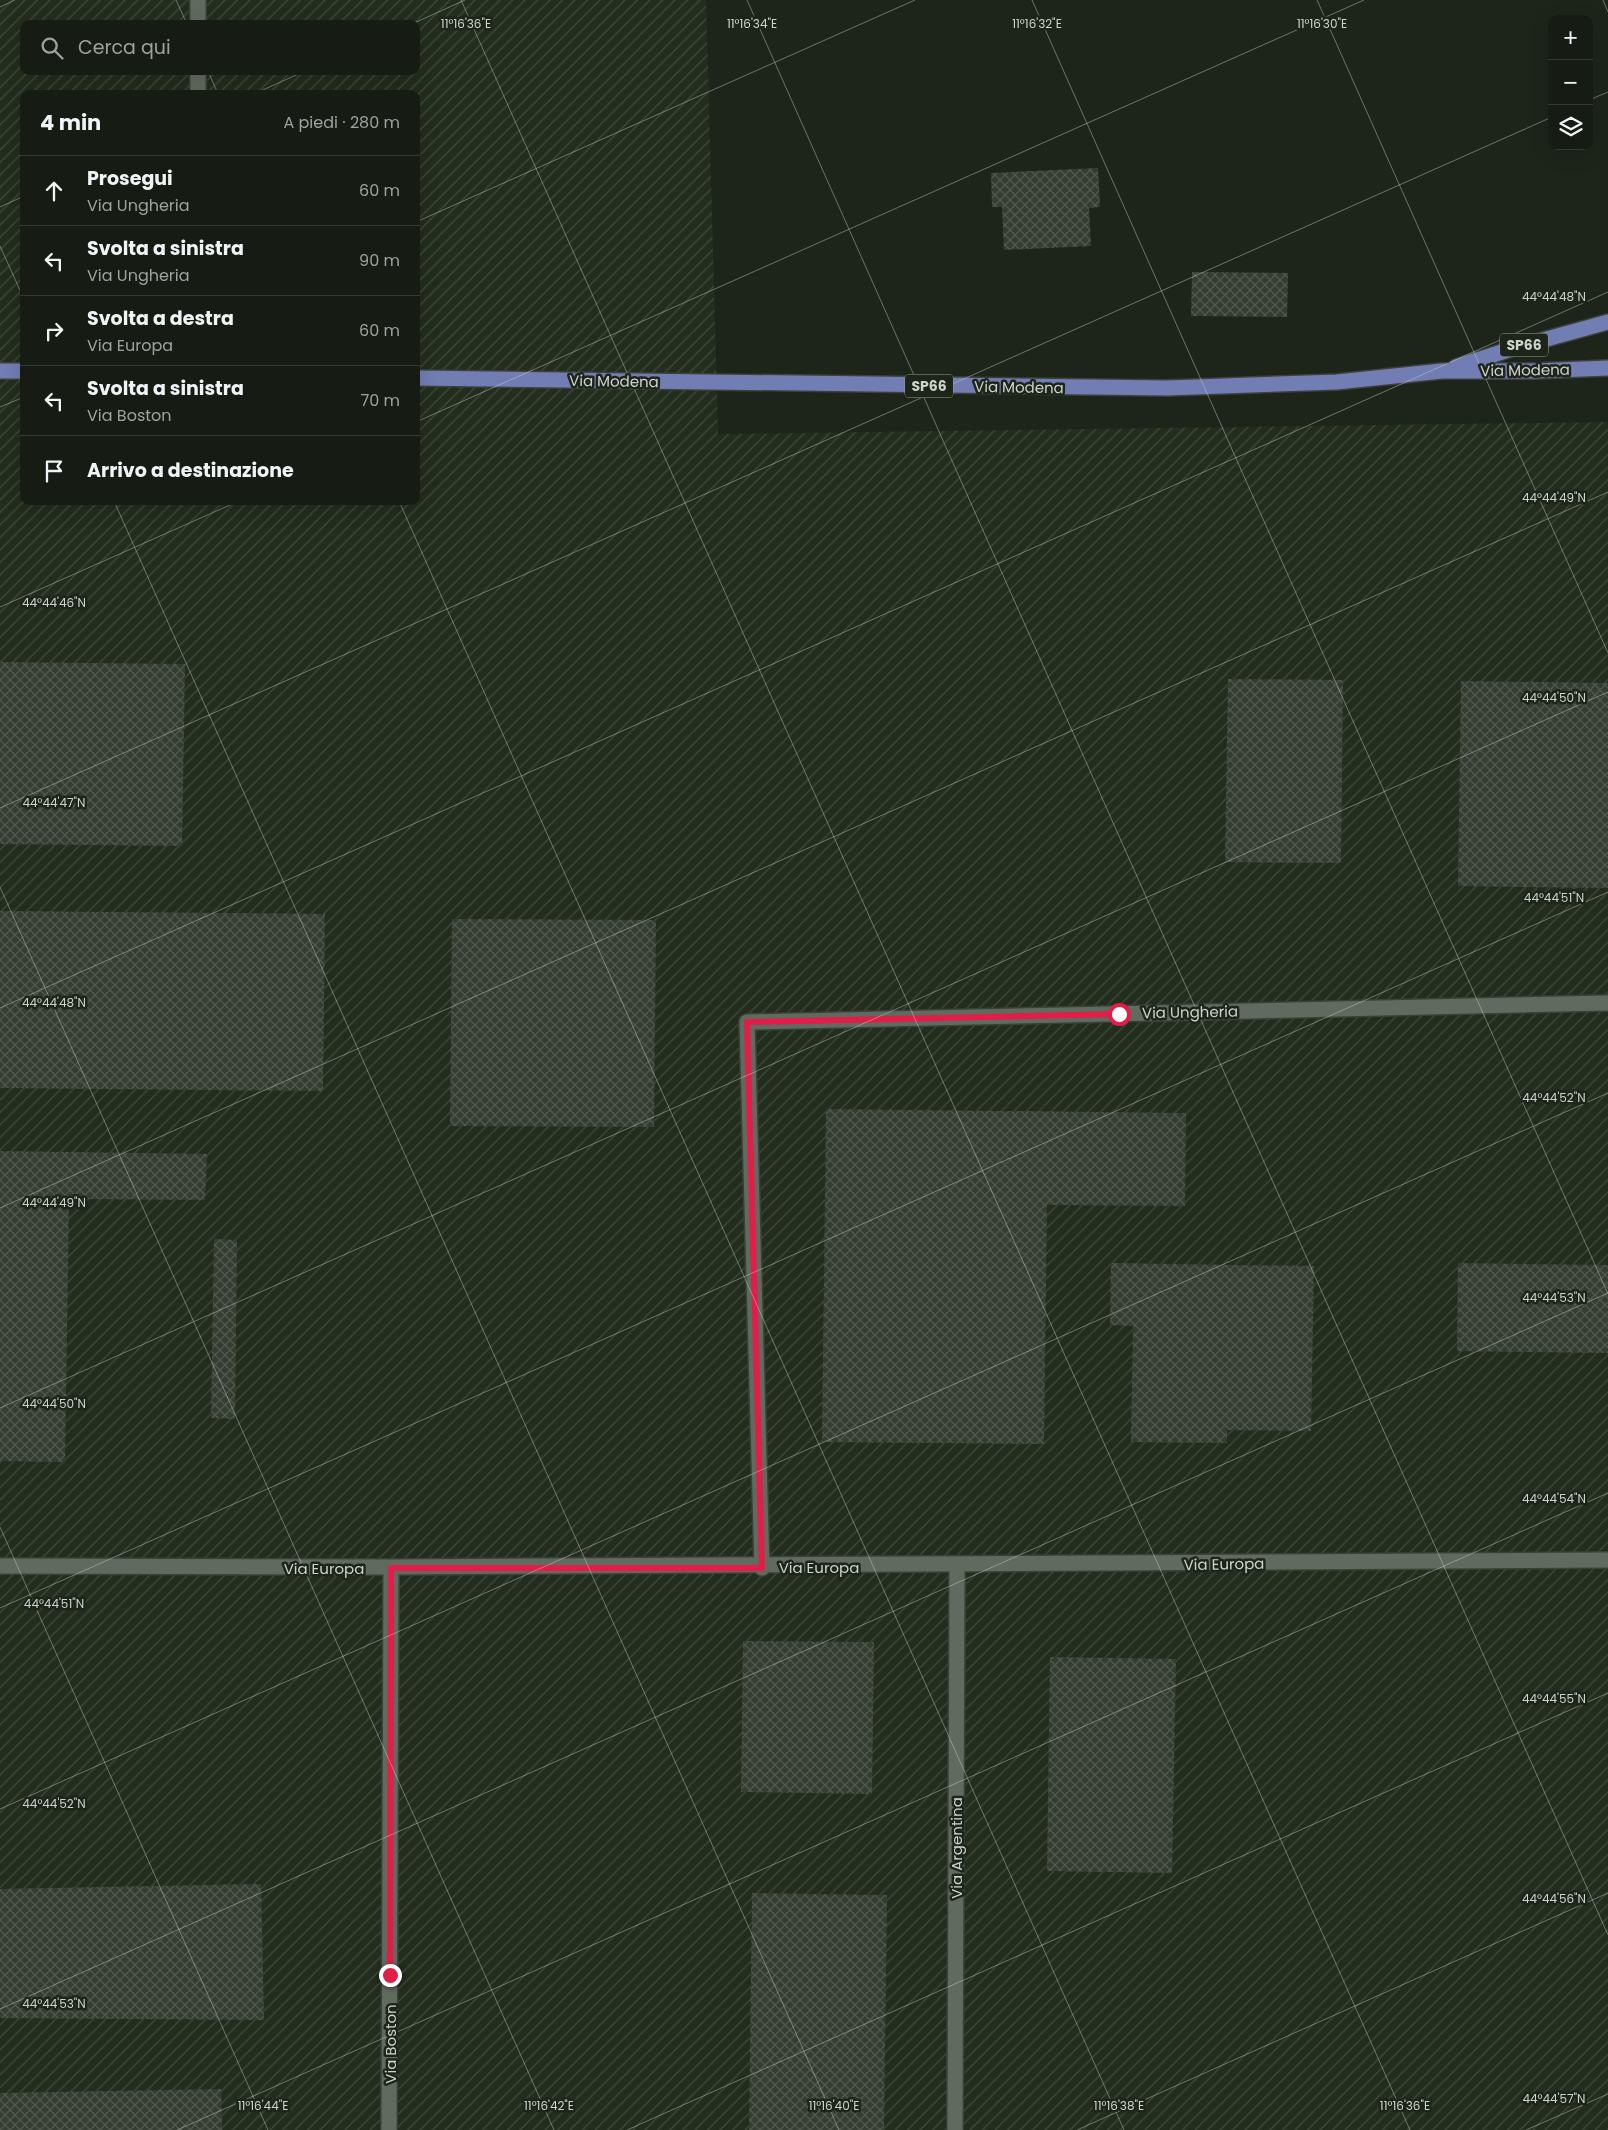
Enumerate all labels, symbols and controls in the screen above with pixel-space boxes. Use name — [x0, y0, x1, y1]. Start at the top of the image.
text: 11°16'36"E — [441, 15, 491, 32]
text: 11°16'34"E — [727, 15, 777, 32]
text: 11°16'32"E — [1012, 15, 1062, 32]
text: 11°16'30"E — [1297, 15, 1347, 32]
map controls — [1548, 15, 1593, 150]
button: + — [1548, 15, 1593, 60]
search box — [20, 20, 420, 75]
icon: search — [38, 34, 66, 62]
text: Cerca qui — [78, 34, 171, 61]
button: − — [1548, 60, 1593, 105]
button: layers — [1548, 105, 1593, 150]
text: 4 min — [40, 108, 101, 137]
text: A piedi · 280 m — [283, 111, 400, 134]
text: Prosegui — [87, 165, 173, 192]
icon: ahead — [40, 177, 68, 205]
text: 60 m — [359, 179, 400, 202]
text: Via Ungheria — [87, 194, 190, 217]
text: Svolta a sinistra — [87, 235, 244, 262]
icon: left — [40, 247, 68, 275]
text: 90 m — [359, 249, 400, 272]
text: Via Ungheria — [87, 264, 190, 287]
text: 44°44'48"N — [1522, 288, 1586, 305]
text: Svolta a destra — [87, 305, 234, 332]
icon: right — [40, 317, 68, 345]
text: 60 m — [359, 319, 400, 342]
text: Via Europa — [87, 334, 173, 357]
road number: SP66 — [1500, 334, 1548, 356]
street label: Via Modena — [1480, 359, 1570, 381]
street label: Via Modena — [569, 370, 659, 392]
road number: SP66 — [905, 374, 953, 398]
text: Svolta a sinistra — [87, 375, 244, 402]
street label: Via Modena — [974, 376, 1064, 398]
icon: left — [40, 387, 68, 415]
text: 70 m — [360, 389, 400, 412]
text: Via Boston — [87, 404, 172, 427]
icon: arrive — [40, 457, 68, 485]
text: Arrivo a destinazione — [87, 457, 294, 484]
text: 44°44'49"N — [1522, 489, 1586, 506]
text: 44°44'46"N — [22, 594, 86, 611]
text: 44°44'50"N — [1522, 689, 1586, 706]
text: 44°44'47"N — [22, 794, 86, 811]
text: 44°44'51"N — [1524, 889, 1584, 906]
text: 44°44'48"N — [22, 994, 86, 1011]
street label: Via Ungheria — [1142, 1001, 1238, 1023]
route start — [1108, 1003, 1131, 1026]
text: 44°44'52"N — [1522, 1089, 1586, 1106]
text: 44°44'49"N — [22, 1194, 86, 1211]
text: 44°44'53"N — [1522, 1289, 1586, 1306]
text: 44°44'50"N — [22, 1395, 86, 1412]
text: 44°44'54"N — [1522, 1490, 1586, 1507]
street label: Via Europa — [1183, 1553, 1265, 1575]
street label: Via Europa — [779, 1557, 859, 1578]
street label: Via Europa — [284, 1558, 364, 1579]
text: 44°44'51"N — [24, 1595, 84, 1612]
text: 44°44'55"N — [1522, 1690, 1586, 1707]
text: 44°44'52"N — [22, 1795, 86, 1812]
street label: Via Argentina — [946, 1797, 967, 1899]
text: 44°44'56"N — [1522, 1890, 1586, 1907]
route end — [379, 1964, 402, 1987]
text: 44°44'53"N — [22, 1995, 86, 2012]
street label: Via Boston — [380, 2004, 401, 2084]
text: 44°44'57"N — [1522, 2090, 1586, 2107]
text: 11°16'44"E — [238, 2097, 288, 2114]
text: 11°16'42"E — [524, 2097, 574, 2114]
text: 11°16'40"E — [809, 2097, 859, 2114]
text: 11°16'38"E — [1094, 2097, 1144, 2114]
text: 11°16'36"E — [1380, 2097, 1430, 2114]

